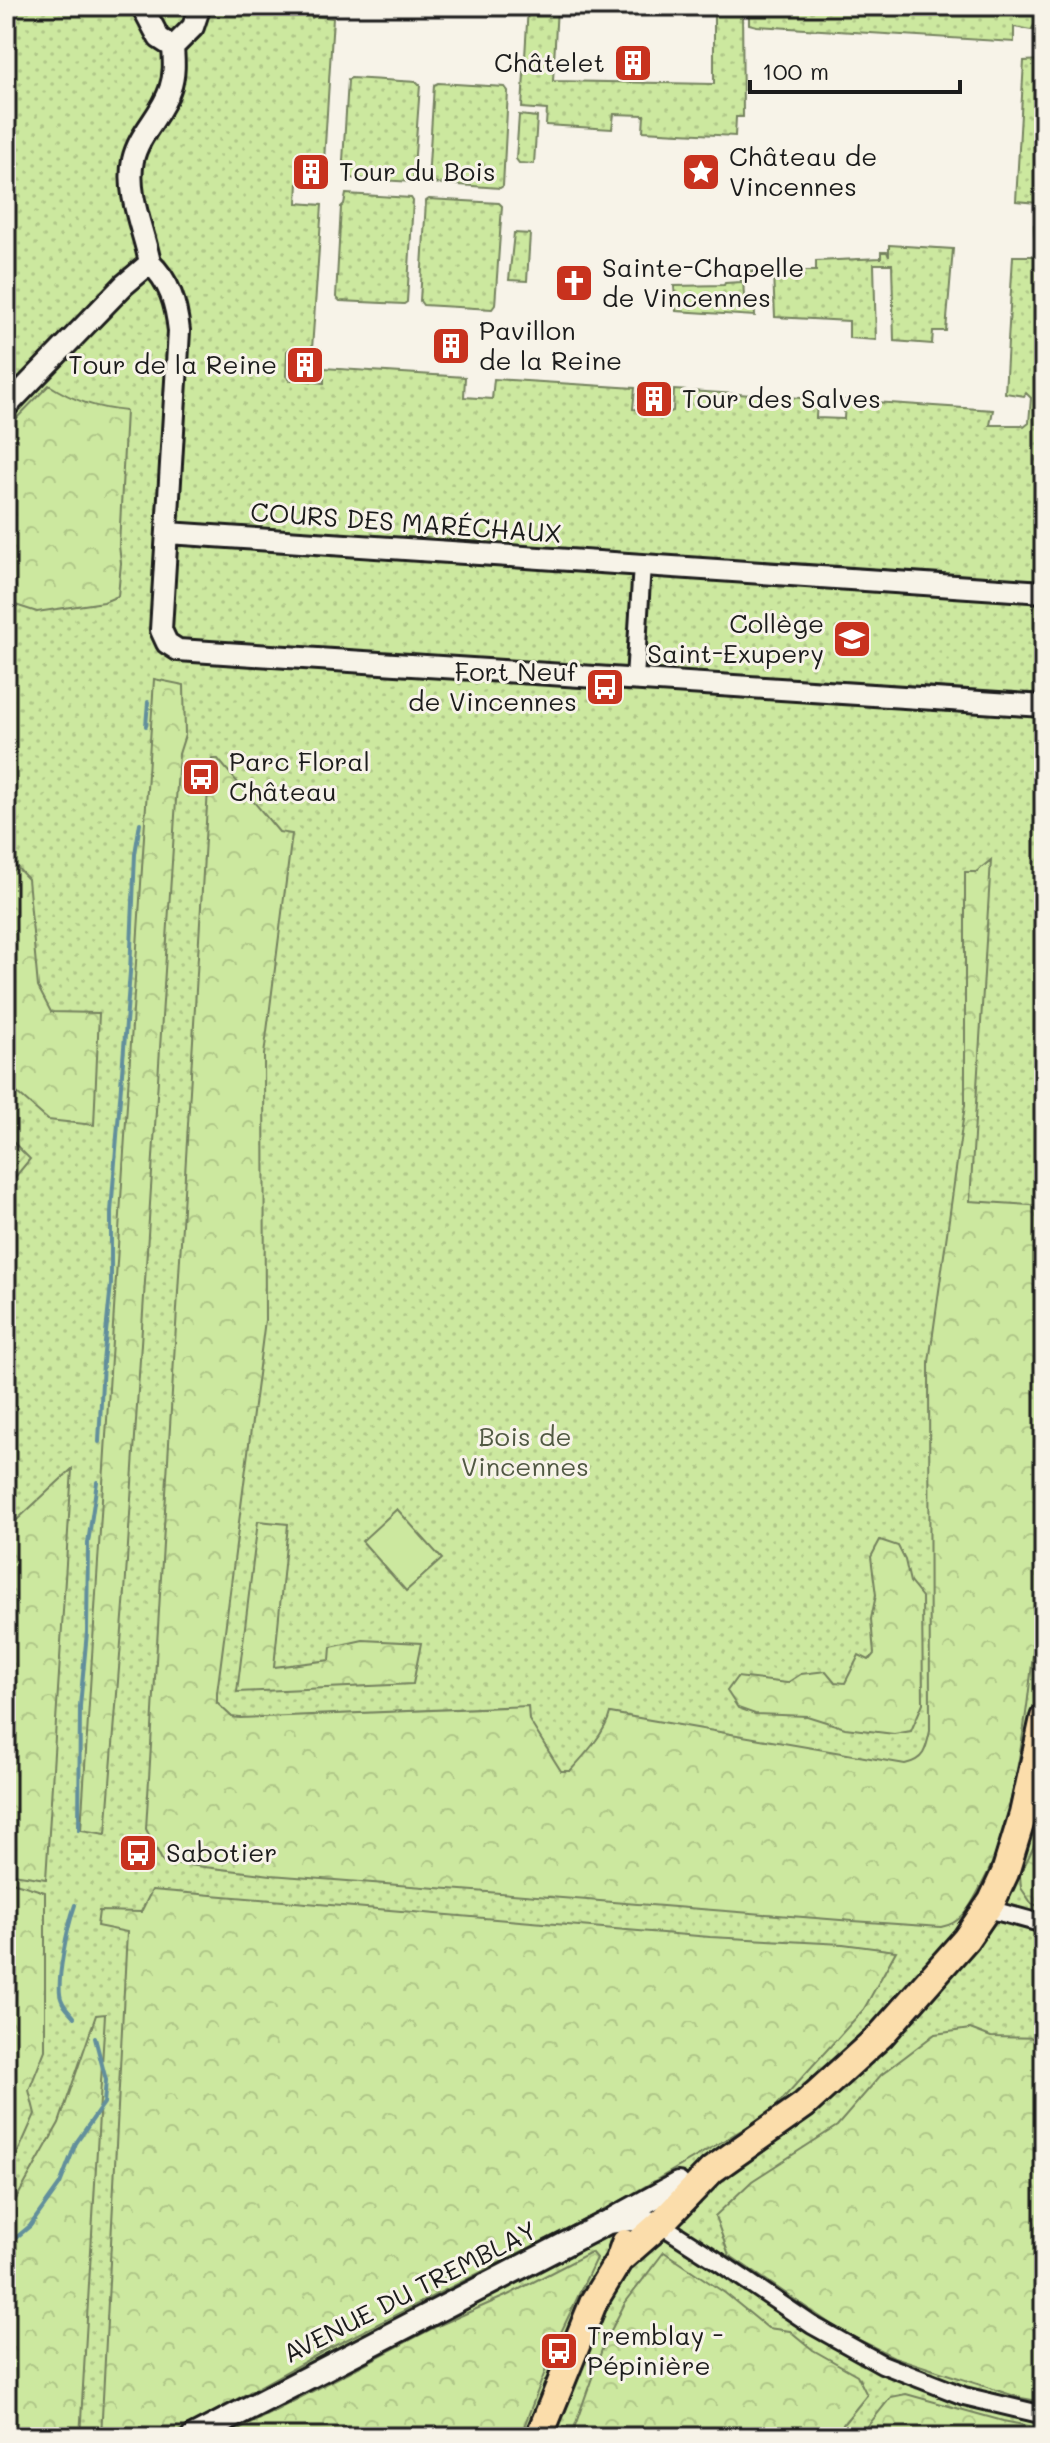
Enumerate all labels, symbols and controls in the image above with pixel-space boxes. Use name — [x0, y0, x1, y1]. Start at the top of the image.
building icon: Châtelet — [612, 42, 654, 84]
scale bar — [750, 44, 960, 94]
place label: Châtelet — [494, 45, 605, 79]
text: 100 m — [762, 55, 829, 86]
place label: Château de Vincennes — [729, 139, 877, 203]
building icon: Tour du Bois — [290, 151, 332, 193]
place icon: Château de Vincennes — [680, 151, 722, 193]
place label: Tour du Bois — [339, 154, 496, 188]
place label: Sainte-Chapelle de Vincennes — [602, 250, 804, 314]
church icon: Sainte-Chapelle de Vincennes — [553, 262, 595, 304]
place label: Pavillon de la Reine — [479, 313, 622, 377]
building icon: Pavillon de la Reine — [430, 325, 472, 367]
building icon: Tour de la Reine — [284, 344, 326, 386]
place label: Tour de la Reine — [68, 347, 277, 381]
building icon: Tour des Salves — [633, 378, 675, 420]
place label: Tour des Salves — [682, 381, 881, 415]
street label: COURS DES MARÉCHAUX — [249, 494, 563, 550]
place label: Collège Saint-Exupery — [647, 606, 824, 670]
school or university icon: Collège Saint-Exupery — [831, 618, 873, 660]
place label: Fort Neuf de Vincennes — [408, 654, 578, 718]
bus stop icon: Fort Neuf de Vincennes — [584, 666, 626, 708]
place label: Parc Floral Château — [229, 744, 370, 808]
bus stop icon: Parc Floral Château — [180, 756, 222, 798]
park label: Bois de Vincennes — [461, 1419, 589, 1483]
bus stop icon: Sabotier — [117, 1832, 159, 1874]
place label: Sabotier — [166, 1835, 277, 1869]
street label: AVENUE DU TREMBLAY — [277, 2212, 542, 2370]
place label: Tremblay - Pépinière — [587, 2318, 724, 2382]
bus stop icon: Tremblay - Pépinière — [538, 2330, 580, 2372]

